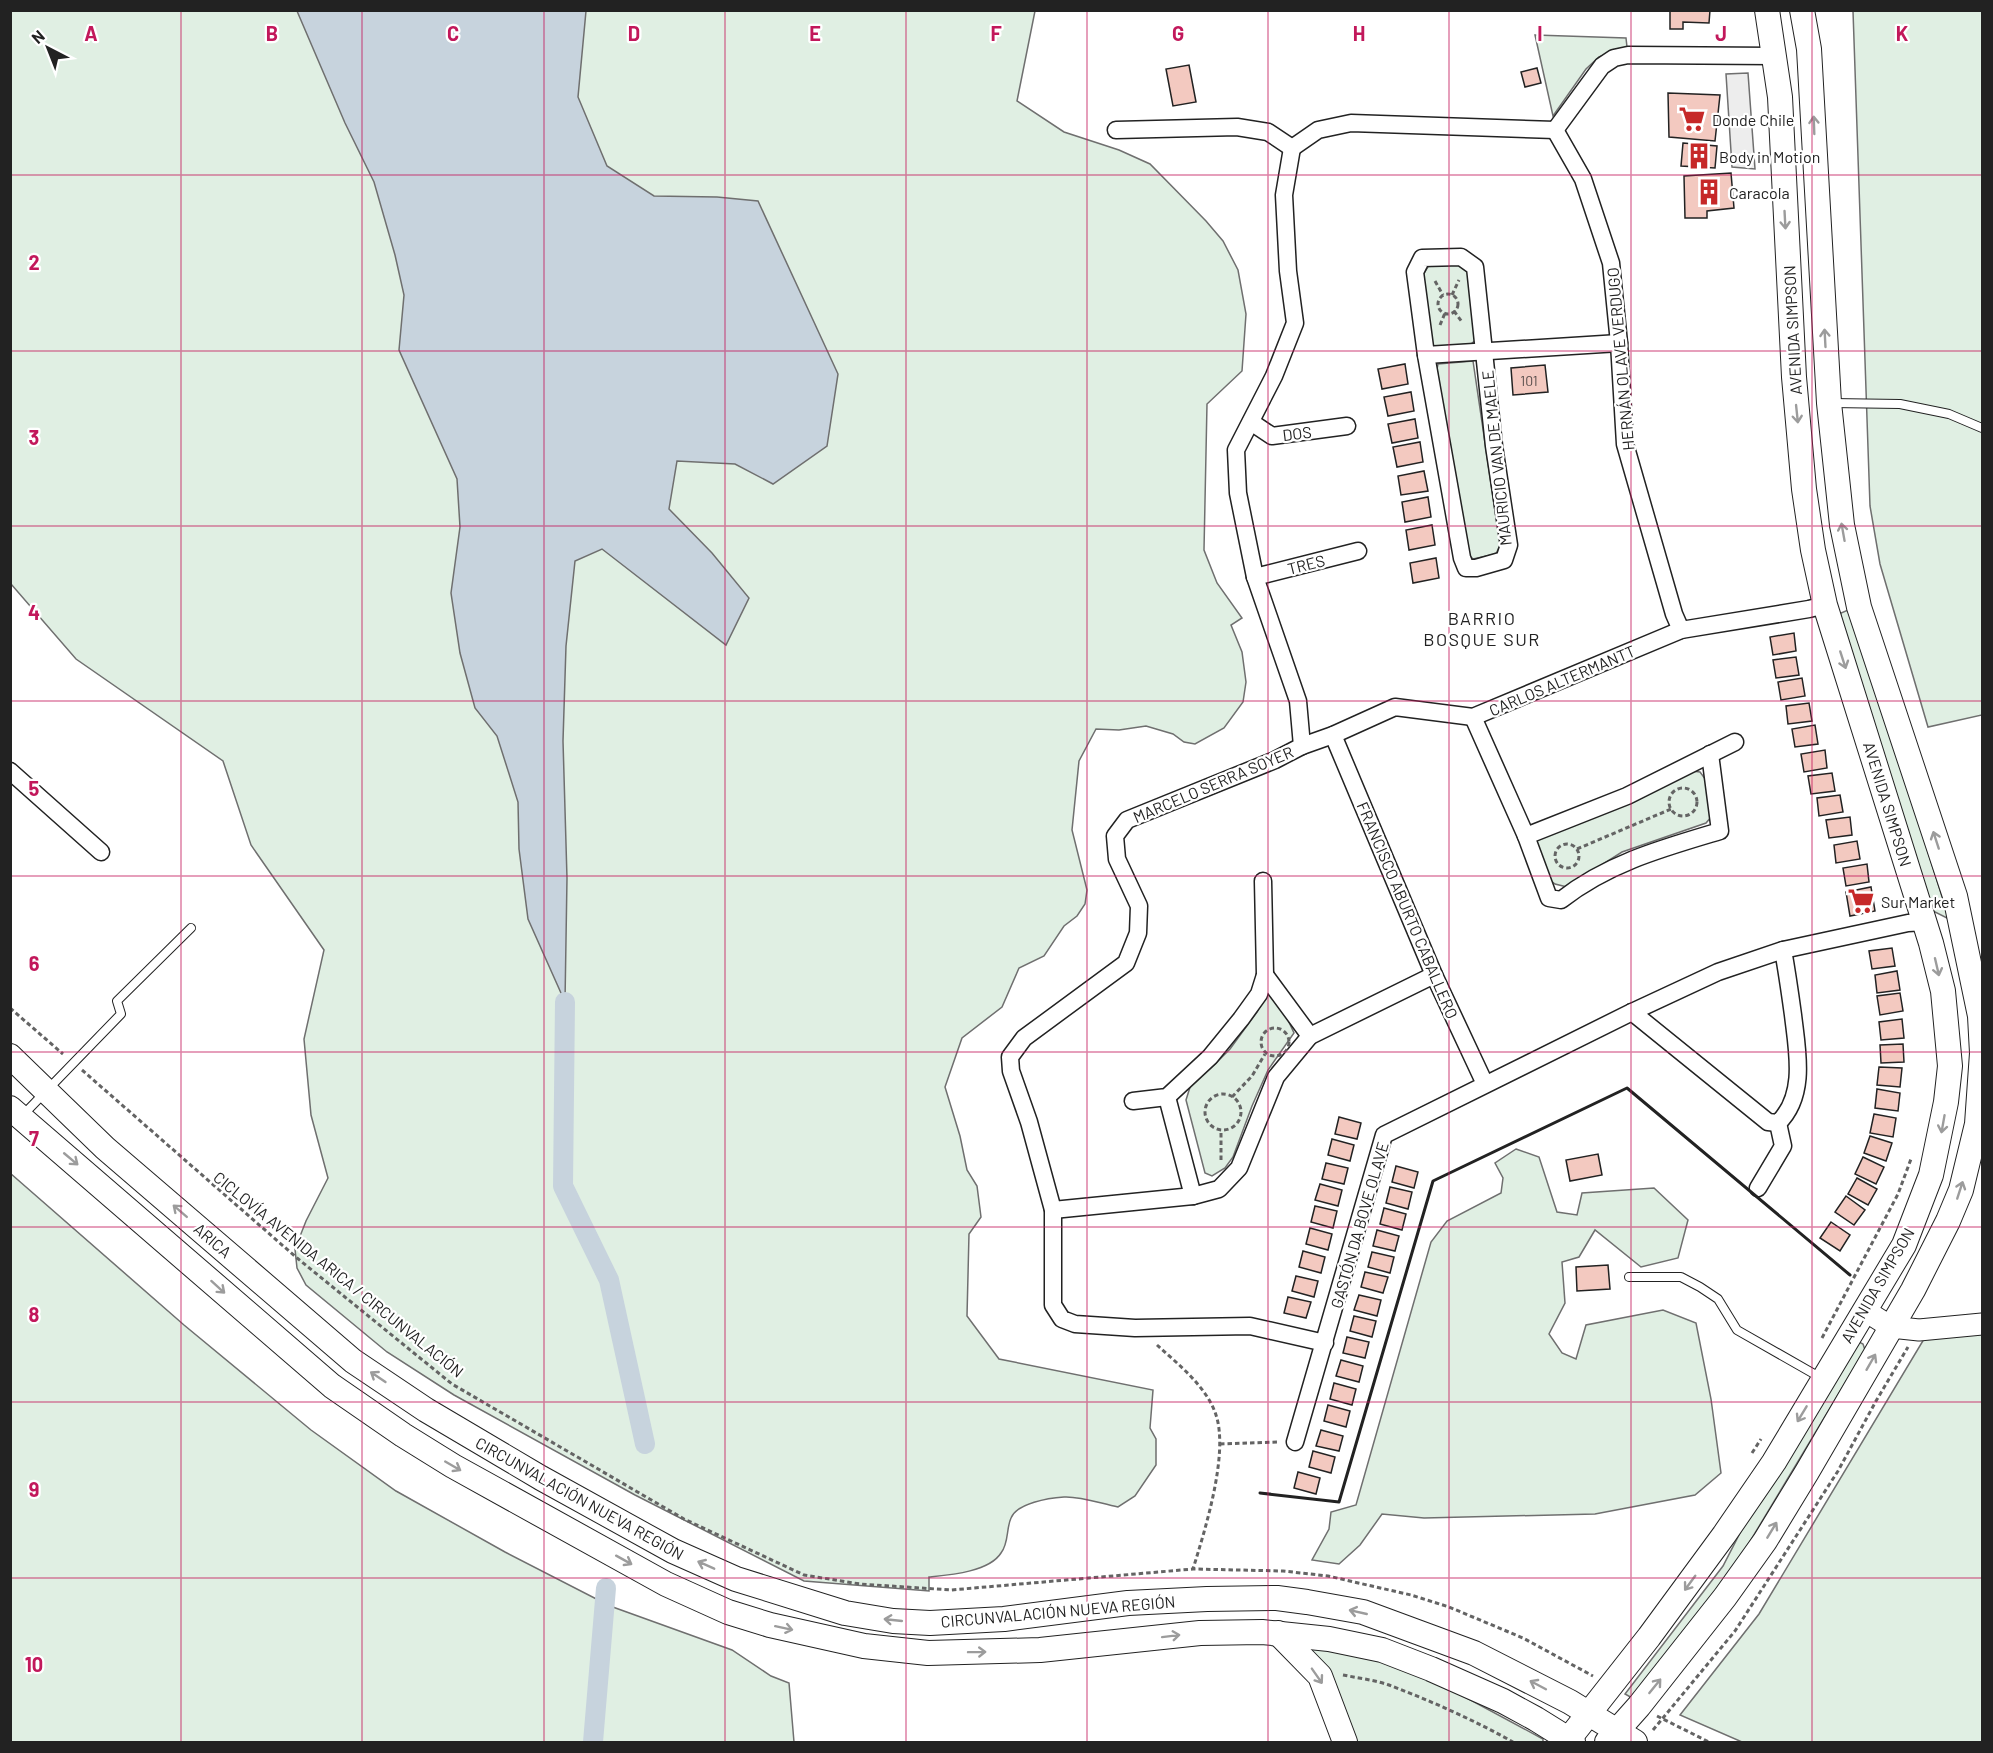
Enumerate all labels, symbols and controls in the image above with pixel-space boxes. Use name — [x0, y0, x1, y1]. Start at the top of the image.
north arrow — [18, 18, 78, 78]
text: A — [84, 21, 98, 45]
text: B — [266, 21, 278, 45]
text: C — [447, 21, 459, 45]
text: D — [628, 21, 640, 45]
text: E — [809, 21, 821, 45]
text: F — [990, 21, 1002, 45]
text: G — [1172, 21, 1184, 45]
text: H — [1353, 21, 1365, 45]
text: I — [1537, 21, 1543, 45]
text: J — [1715, 21, 1727, 45]
text: K — [1896, 21, 1909, 45]
text: N — [27, 26, 48, 47]
supermarket icon: Donde Chile — [1677, 104, 1707, 134]
place label: Donde Chile — [1712, 110, 1794, 129]
one-way arrow — [1808, 116, 1820, 136]
building icon: Body in Motion — [1684, 141, 1714, 171]
place label: Body in Motion — [1719, 147, 1820, 166]
building icon: Caracola — [1694, 177, 1724, 207]
place label: Caracola — [1729, 183, 1790, 202]
one-way arrow — [1780, 209, 1791, 229]
text: 2 — [28, 250, 40, 274]
street label: AVENIDA SIMPSON — [1779, 265, 1805, 395]
street label: HERNÁN OLAVE VERDUGO — [1603, 267, 1637, 451]
one-way arrow — [1819, 328, 1830, 348]
street label: MAURICIO VAN DE MAELE — [1477, 369, 1515, 547]
house number: 101 — [1520, 372, 1538, 389]
one-way arrow — [1792, 404, 1803, 424]
street label: DOS — [1281, 422, 1313, 444]
text: 3 — [29, 425, 39, 449]
one-way arrow — [1837, 522, 1848, 542]
street label: TRES — [1285, 550, 1327, 578]
text: 4 — [28, 600, 40, 624]
district label: BARRIO BOSQUE SUR — [1423, 607, 1541, 650]
street label: CARLOS ALTERMANTT — [1486, 641, 1638, 719]
one-way arrow — [1838, 650, 1849, 669]
street label: AVENIDA SIMPSON — [1860, 739, 1916, 869]
street label: MARCELO SERRA SOYER — [1130, 742, 1296, 826]
text: 5 — [29, 776, 40, 800]
street label: FRANCISCO ABURTO CABALLERO — [1354, 799, 1462, 1021]
one-way arrow — [1930, 831, 1941, 850]
supermarket icon: Sur Market — [1846, 886, 1876, 916]
place label: Sur Market — [1881, 892, 1955, 911]
text: 6 — [29, 951, 40, 975]
one-way arrow — [1932, 957, 1943, 977]
one-way arrow — [1937, 1113, 1948, 1133]
text: 7 — [29, 1126, 39, 1150]
street label: GASTÓN DA BOVE OLAVE — [1326, 1140, 1392, 1310]
one-way arrow — [63, 1152, 78, 1166]
street label: CICLOVÍA AVENIDA ARICA / CIRCUNVALACIÓN — [210, 1167, 468, 1381]
one-way arrow — [1955, 1181, 1966, 1200]
one-way arrow — [172, 1205, 188, 1218]
street label: ARICA — [191, 1219, 236, 1261]
street label: AVENIDA SIMPSON — [1836, 1224, 1918, 1346]
one-way arrow — [211, 1280, 226, 1294]
text: 8 — [29, 1302, 40, 1326]
one-way arrow — [1865, 1354, 1877, 1371]
one-way arrow — [370, 1371, 386, 1383]
one-way arrow — [1795, 1405, 1807, 1422]
street label: CIRCUNVALACIÓN NUEVA REGIÓN — [472, 1433, 688, 1563]
one-way arrow — [444, 1460, 461, 1472]
text: 9 — [29, 1477, 39, 1501]
one-way arrow — [1766, 1522, 1778, 1539]
one-way arrow — [615, 1555, 632, 1567]
one-way arrow — [698, 1559, 716, 1571]
one-way arrow — [1684, 1574, 1696, 1590]
street label: CIRCUNVALACIÓN NUEVA REGIÓN — [940, 1591, 1176, 1631]
one-way arrow — [1349, 1605, 1368, 1617]
one-way arrow — [883, 1614, 903, 1625]
one-way arrow — [774, 1623, 794, 1634]
one-way arrow — [1161, 1631, 1180, 1642]
one-way arrow — [966, 1646, 986, 1658]
text: 10 — [25, 1652, 43, 1676]
one-way arrow — [1311, 1667, 1323, 1683]
one-way arrow — [1530, 1679, 1547, 1691]
one-way arrow — [1648, 1679, 1661, 1695]

